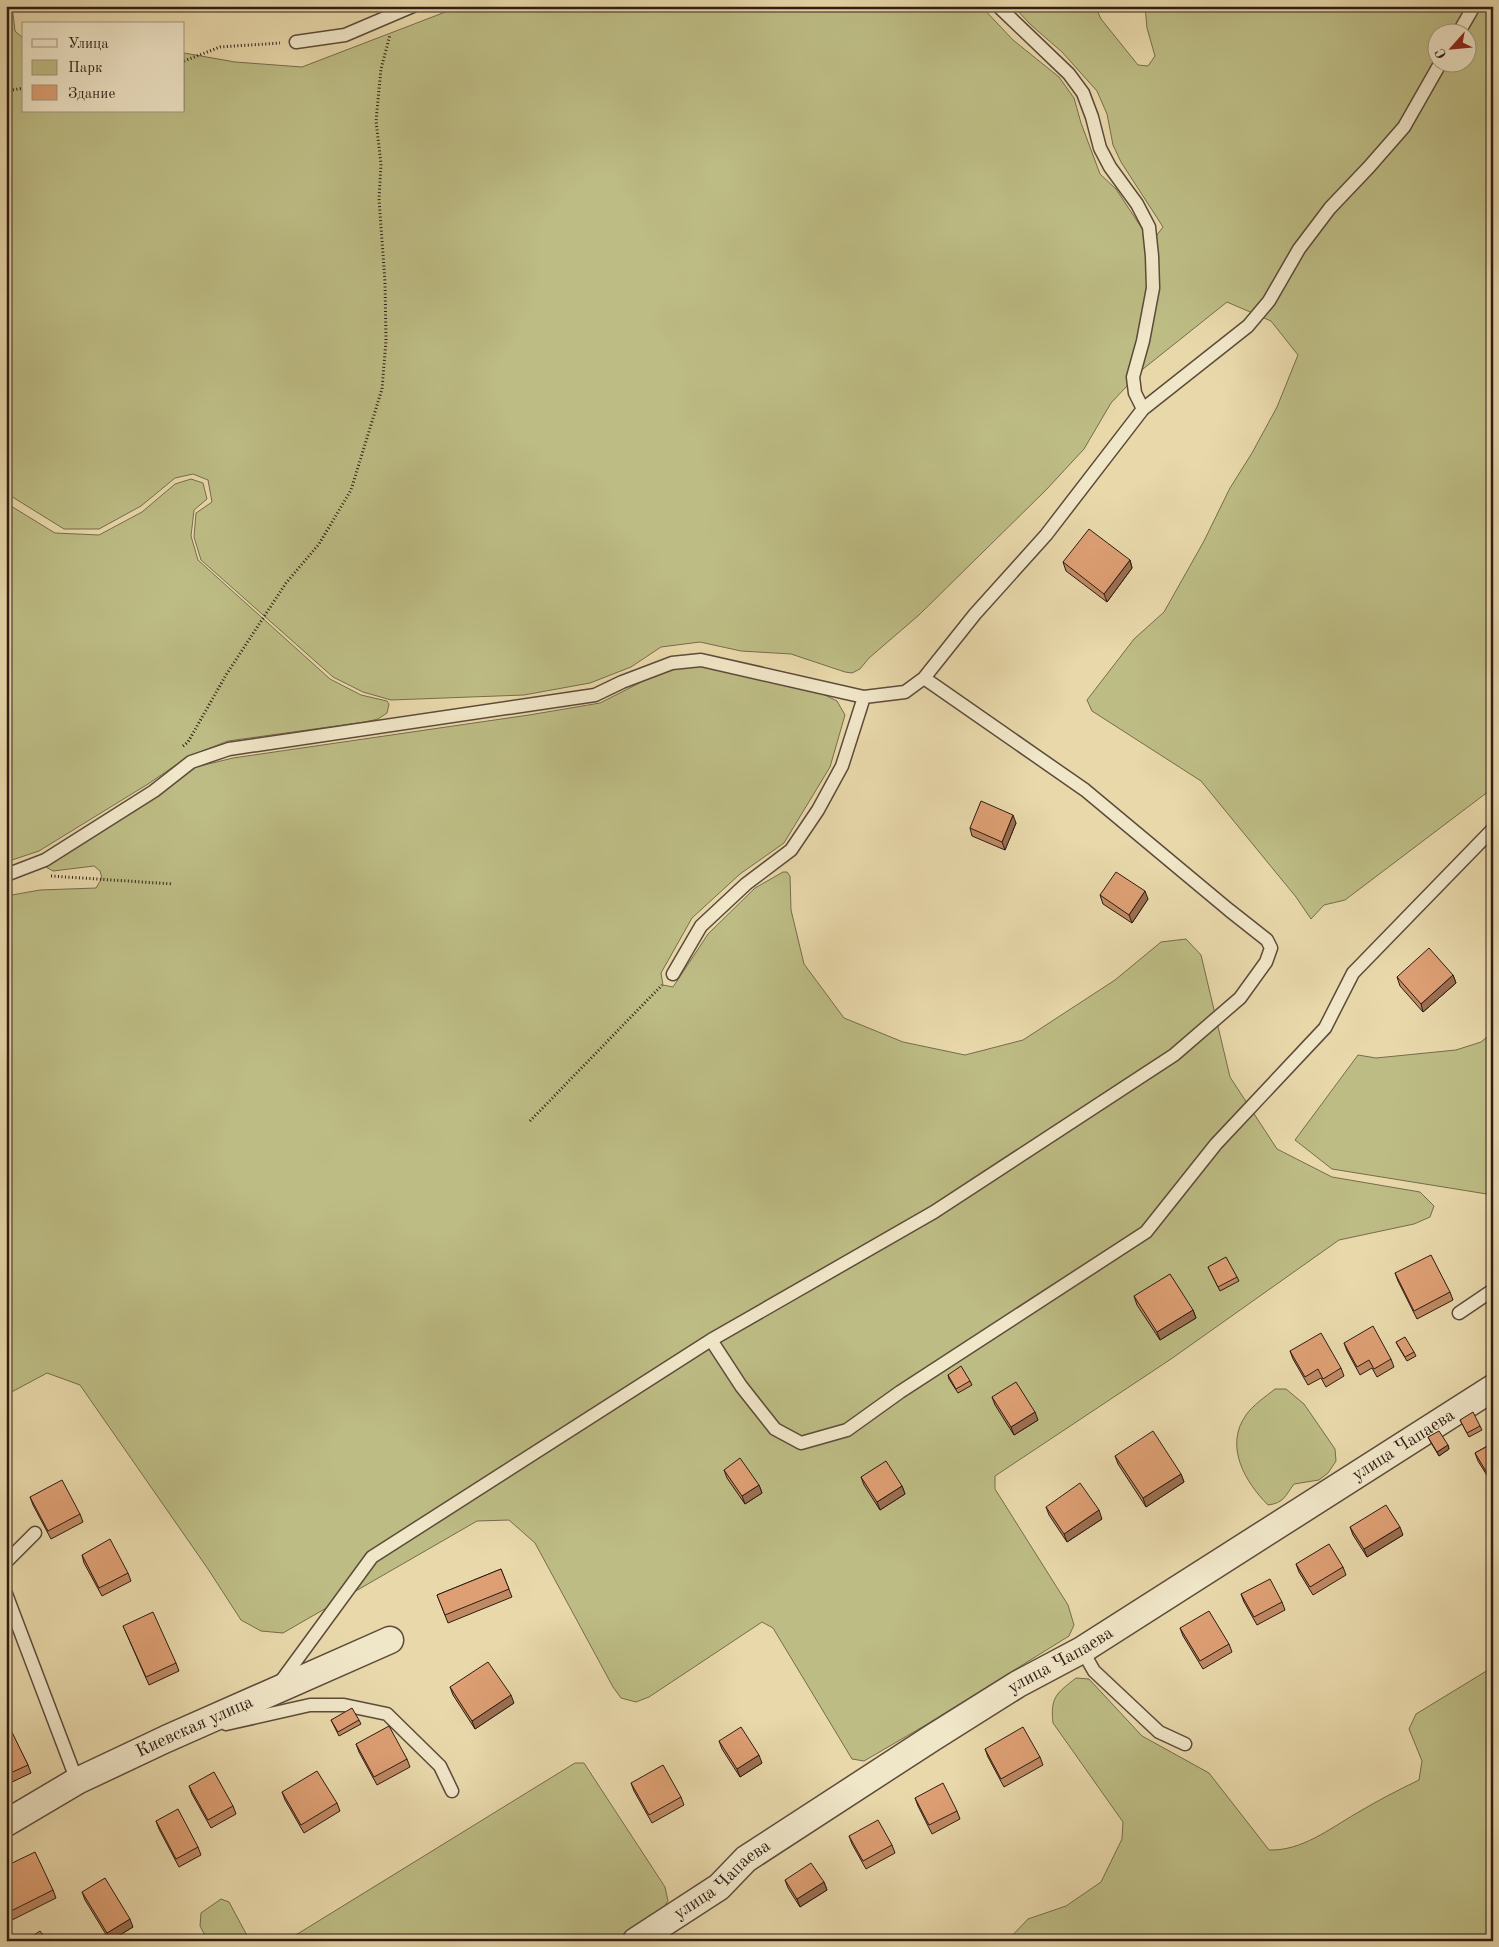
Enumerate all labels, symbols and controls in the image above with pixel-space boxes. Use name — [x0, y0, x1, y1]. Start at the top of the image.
legend — [22, 22, 185, 112]
north arrow — [1426, 22, 1476, 72]
text: Улица — [68, 37, 109, 52]
text: С — [1433, 46, 1450, 61]
text: Парк — [68, 61, 103, 76]
text: Здание — [68, 87, 115, 102]
street label: улица Чапаева — [1349, 1406, 1458, 1484]
street label: улица Чапаева — [1005, 1623, 1117, 1697]
street label: Киевская улица — [133, 1693, 256, 1761]
street label: улица Чапаева — [671, 1837, 774, 1923]

